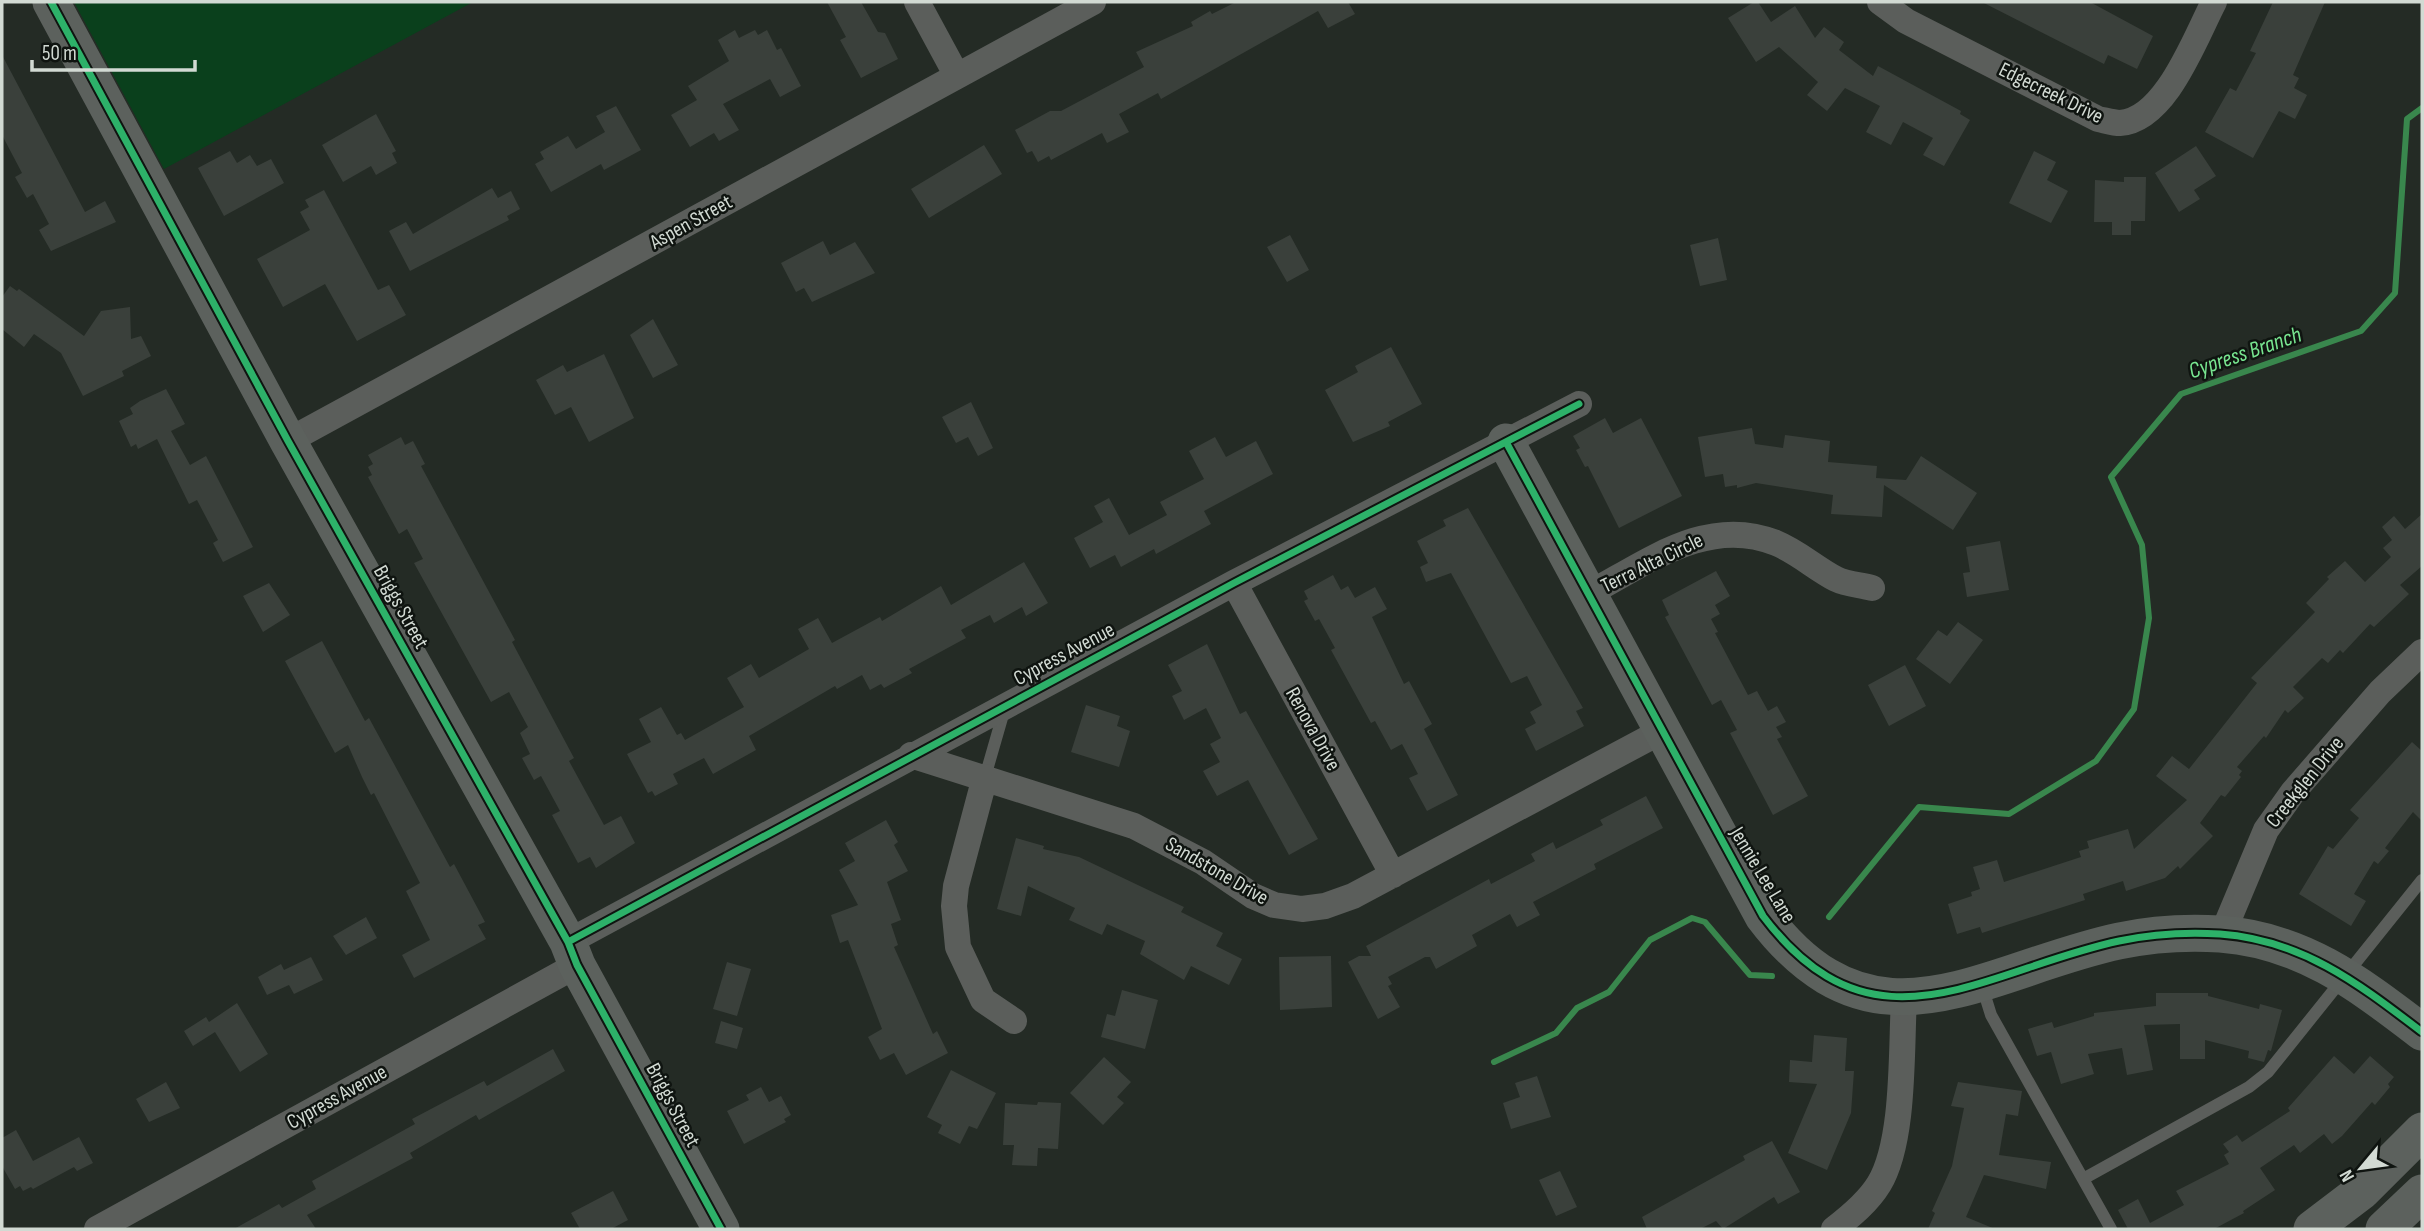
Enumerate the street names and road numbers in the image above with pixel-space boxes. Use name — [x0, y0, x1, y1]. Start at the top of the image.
street label: Edgecreek Drive — [1995, 57, 2107, 129]
street label: Aspen Street — [645, 189, 737, 255]
street label: Terra Alta Circle — [1597, 528, 1707, 598]
street label: Briggs Street — [368, 561, 434, 653]
street label: Cypress Avenue — [1009, 617, 1119, 691]
street label: Renova Drive — [1280, 683, 1346, 775]
street label: Creekglen Drive — [2261, 731, 2349, 833]
street label: Jennie Lee Lane — [1724, 822, 1801, 927]
street label: Sandstone Drive — [1161, 831, 1273, 911]
street label: Cypress Avenue — [283, 1059, 391, 1135]
street label: Briggs Street — [641, 1059, 705, 1151]

